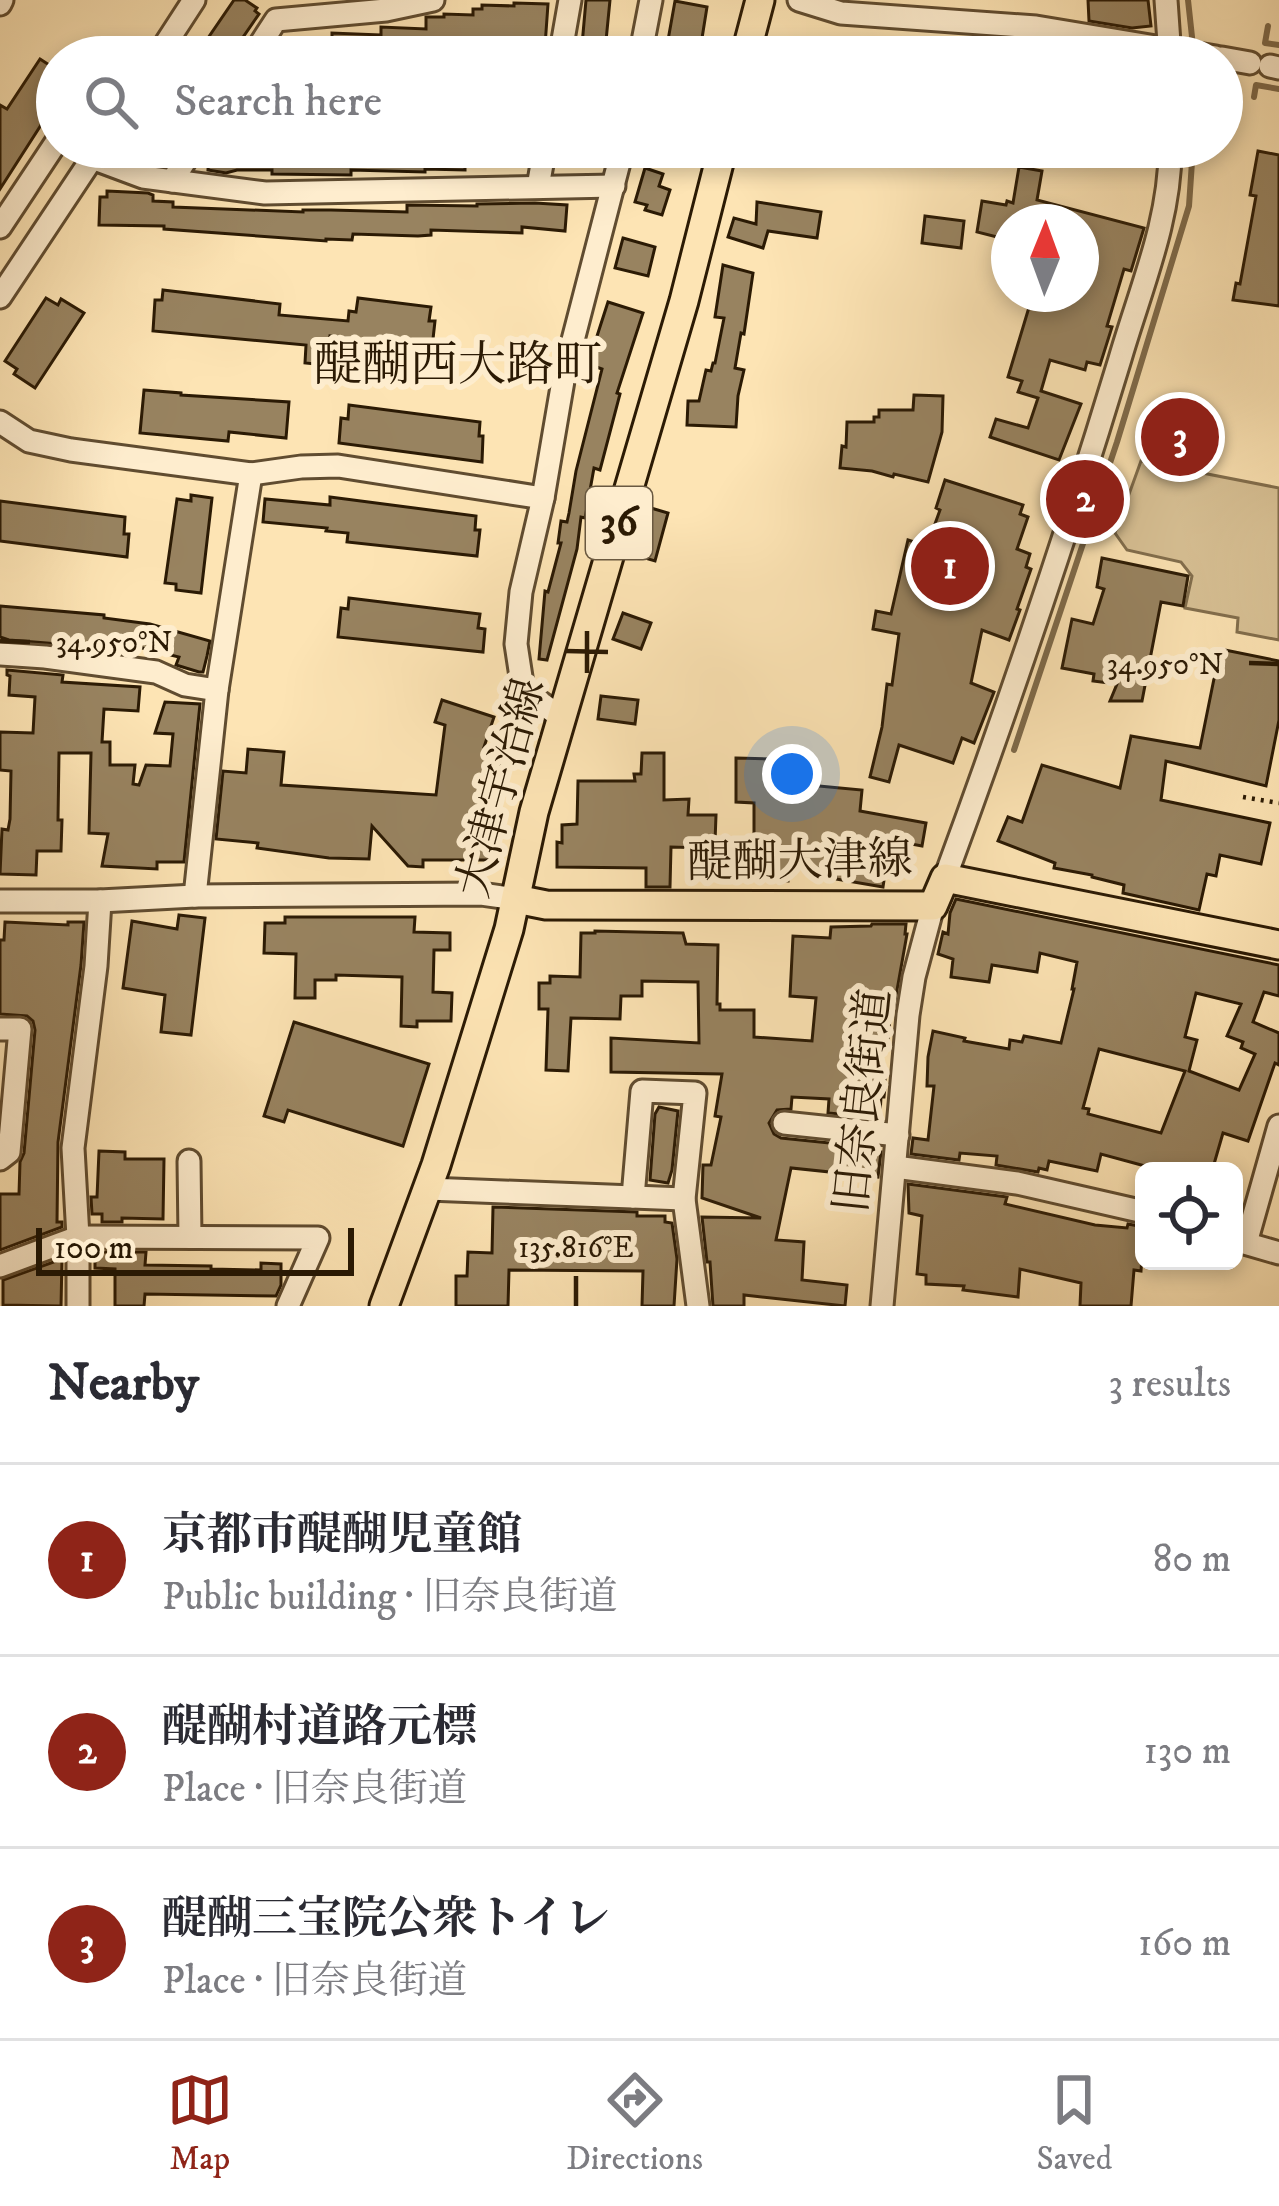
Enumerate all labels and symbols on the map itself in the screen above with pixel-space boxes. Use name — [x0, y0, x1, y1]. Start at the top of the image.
north arrow — [991, 204, 1099, 312]
district label: 醍醐西大路町 — [314, 336, 602, 396]
pin: 3 — [1141, 392, 1219, 482]
pin: 2 — [1046, 454, 1124, 544]
road number: 36 — [586, 487, 652, 559]
pin: 1 — [911, 521, 989, 611]
text: 34.950°N — [56, 625, 172, 662]
text: 34.950°N — [1107, 647, 1223, 684]
street label: 大津宇治線 — [446, 672, 558, 904]
your location — [762, 744, 822, 804]
street label: 醍醐大津線 — [687, 832, 913, 892]
street label: 旧奈良街道 — [824, 986, 904, 1216]
scale bar — [36, 1222, 354, 1275]
text: 135.816°E — [518, 1230, 634, 1267]

